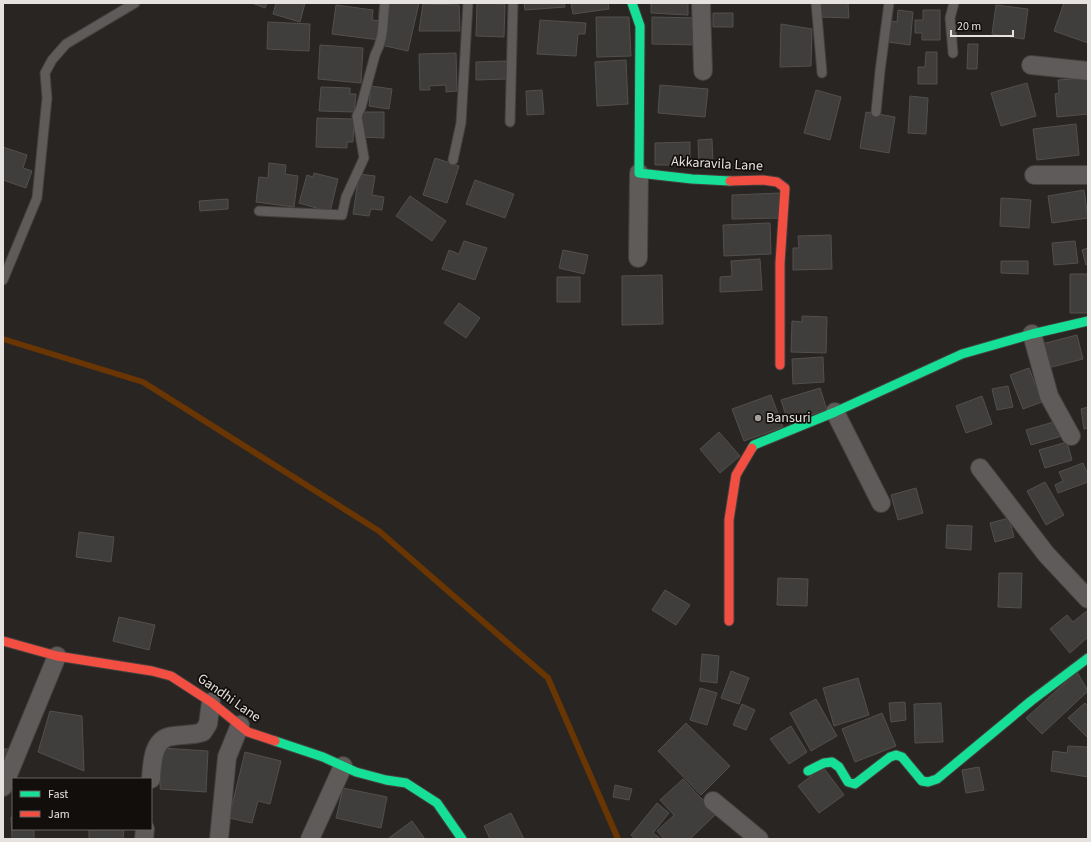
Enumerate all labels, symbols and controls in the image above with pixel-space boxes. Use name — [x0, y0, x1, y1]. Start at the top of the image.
scale bar — [951, 12, 1013, 38]
text: 20 m — [957, 18, 981, 35]
street label: Akkaravila Lane — [671, 152, 763, 176]
place label: Bansuri — [766, 408, 811, 428]
marker: Bansuri — [753, 413, 763, 423]
street label: Gandhi Lane — [193, 669, 265, 727]
legend — [12, 778, 152, 830]
text: Fast — [48, 786, 68, 803]
text: Jam — [48, 806, 70, 823]

